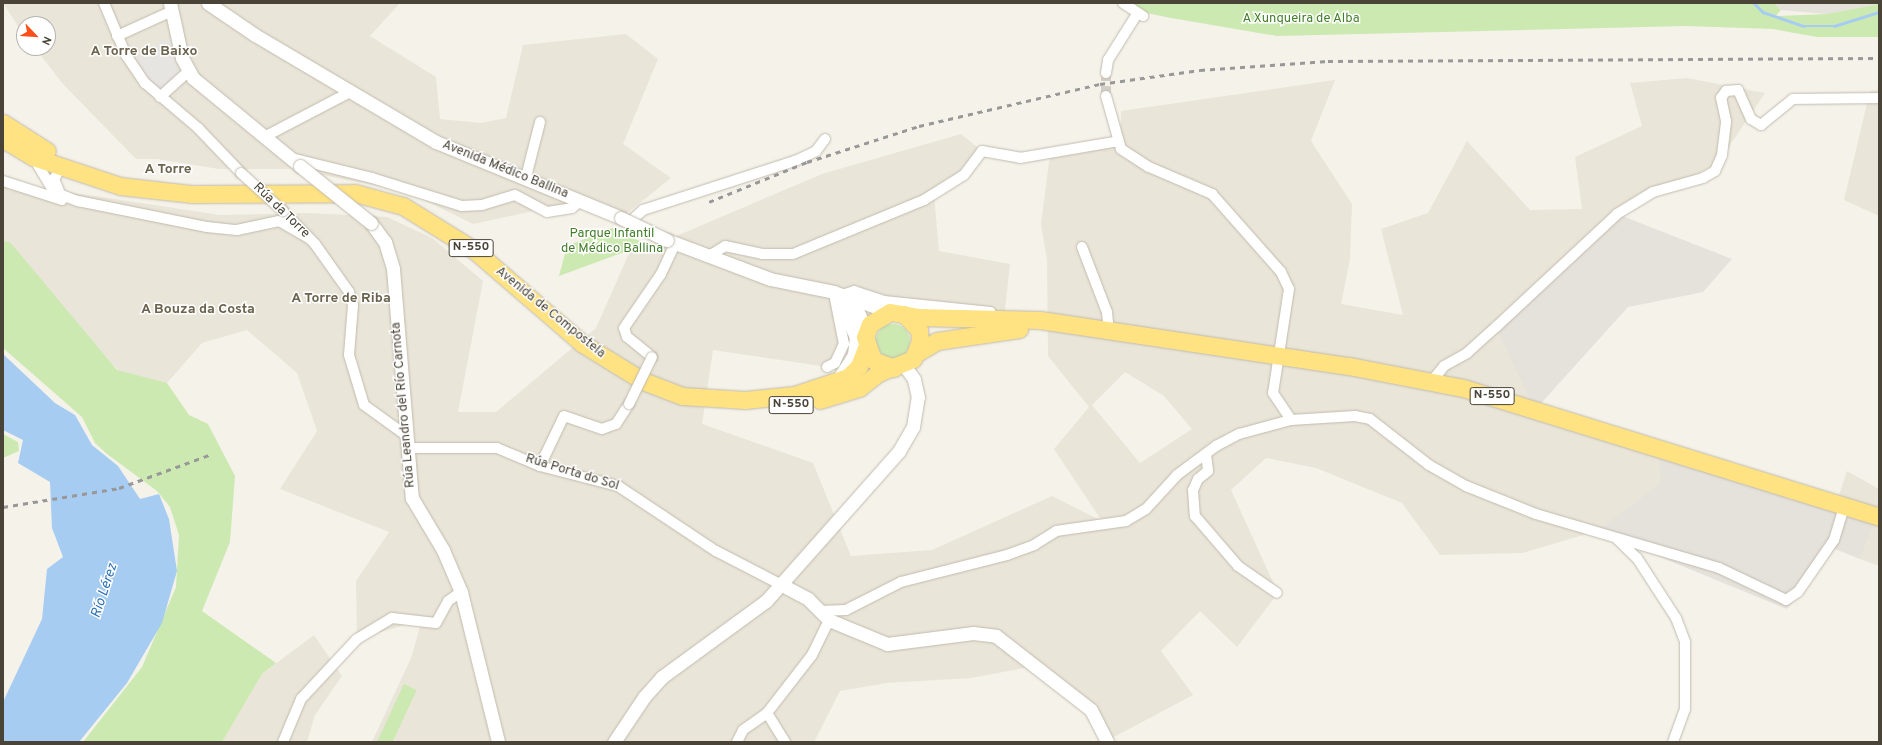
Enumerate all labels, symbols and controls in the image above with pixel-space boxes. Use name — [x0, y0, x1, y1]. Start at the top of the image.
park label: A Xunqueira de Alba — [1242, 11, 1360, 27]
north arrow — [16, 16, 56, 56]
text: N — [38, 34, 54, 47]
district label: A Torre de Baixo — [90, 44, 198, 60]
street label: Avenida Médico Ballina — [440, 138, 570, 202]
district label: A Torre — [144, 162, 192, 178]
street label: Rúa da Torre — [249, 180, 313, 242]
park label: Parque Infantil de Médico Ballina — [561, 227, 663, 258]
road number: N-550 — [448, 238, 494, 258]
street label: Avenida de Compostela — [492, 264, 608, 362]
district label: A Torre de Riba — [291, 291, 391, 307]
district label: A Bouza da Costa — [141, 302, 255, 318]
street label: Rúa Leandro del Río Carnota — [389, 321, 419, 489]
road number: N-550 — [1469, 386, 1515, 406]
road number: N-550 — [768, 395, 814, 415]
street label: Rúa Porta do Sol — [523, 451, 621, 495]
water label: Río Lérez — [88, 562, 122, 620]

